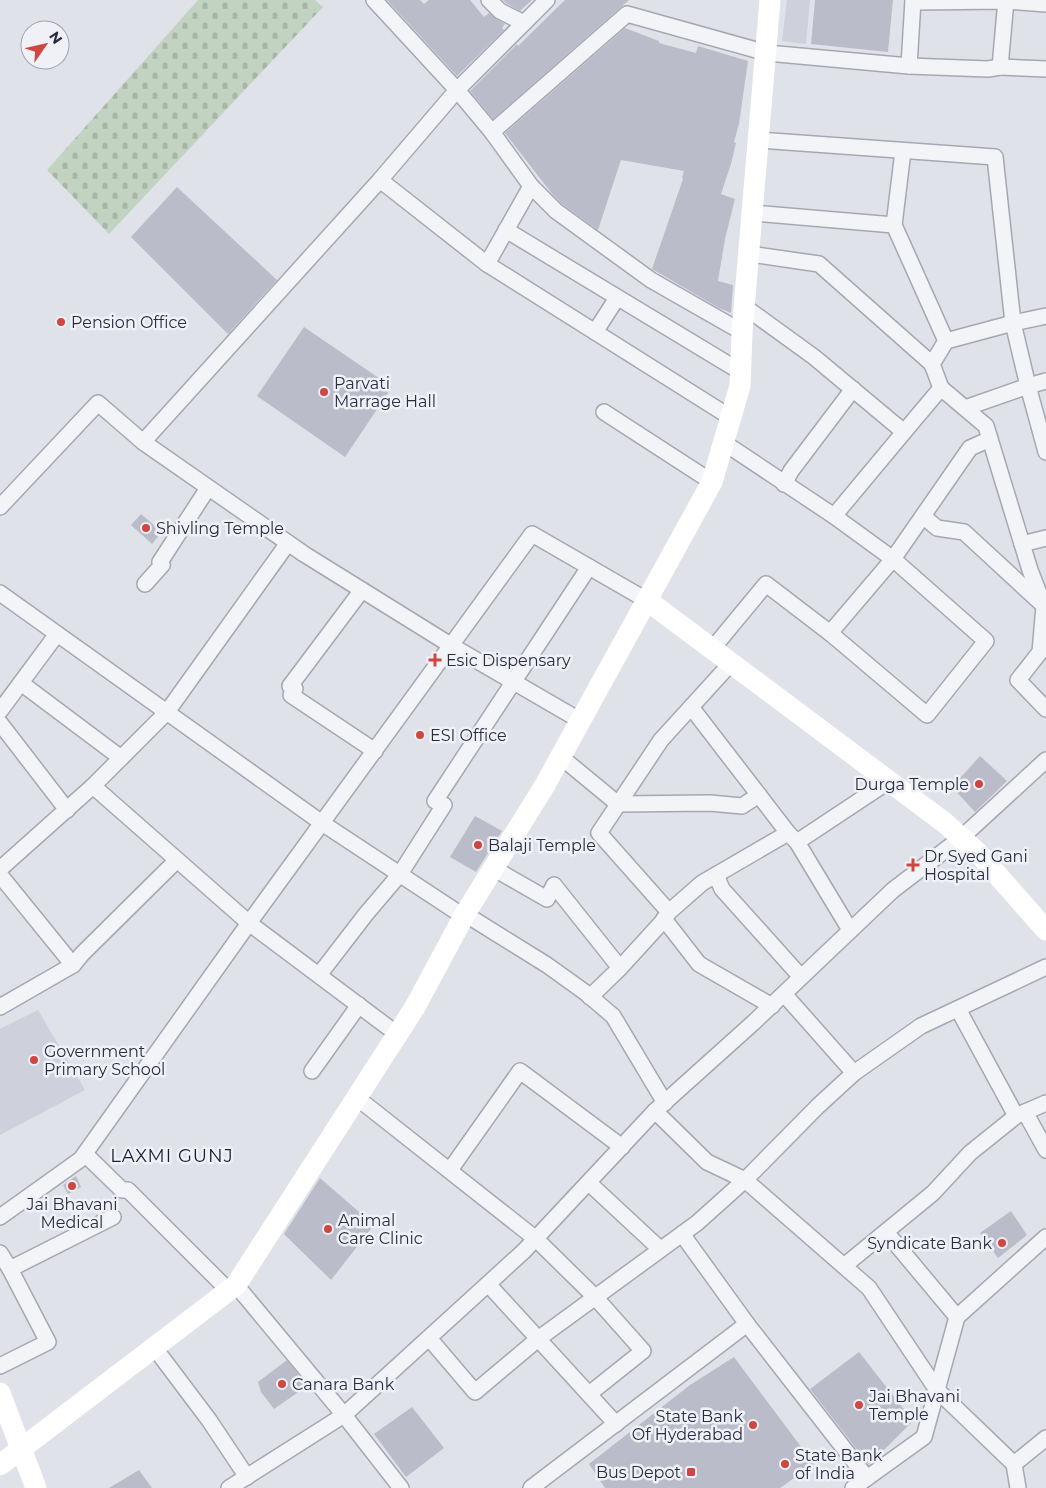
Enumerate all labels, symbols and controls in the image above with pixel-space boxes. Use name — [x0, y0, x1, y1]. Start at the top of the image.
north arrow — [20, 20, 70, 70]
text: N — [45, 28, 66, 47]
place label: Pension Office — [71, 313, 187, 332]
marker: Pension Office — [55, 316, 67, 328]
place label: Parvati Marrage Hall — [334, 374, 436, 411]
marker: Parvati Marrage Hall — [318, 386, 330, 398]
place label: Shivling Temple — [156, 519, 284, 538]
marker: Shivling Temple — [140, 522, 152, 534]
place label: Esic Dispensary — [446, 651, 571, 670]
marker: Esic Dispensary — [428, 653, 442, 667]
place label: ESI Office — [430, 726, 507, 745]
marker: ESI Office — [414, 729, 426, 741]
place label: Durga Temple — [854, 775, 969, 794]
marker: Durga Temple — [973, 778, 985, 790]
place label: Balaji Temple — [488, 836, 596, 855]
marker: Balaji Temple — [472, 839, 484, 851]
place label: Dr Syed Gani Hospital — [924, 847, 1028, 884]
marker: Dr Syed Gani Hospital — [906, 858, 920, 872]
place label: Government Primary School — [44, 1042, 165, 1079]
marker: Government Primary School — [28, 1054, 40, 1066]
district label: LAXMI GUNJ — [110, 1145, 234, 1167]
marker: Jai Bhavani Medical — [66, 1180, 78, 1192]
place label: Jai Bhavani Medical — [25, 1195, 118, 1232]
place label: Animal Care Clinic — [338, 1211, 423, 1248]
marker: Animal Care Clinic — [322, 1223, 334, 1235]
place label: Syndicate Bank — [867, 1234, 992, 1253]
marker: Syndicate Bank — [996, 1237, 1008, 1249]
place label: Canara Bank — [292, 1375, 395, 1394]
marker: Canara Bank — [276, 1378, 288, 1390]
place label: Jai Bhavani Temple — [868, 1387, 960, 1424]
marker: Jai Bhavani Temple — [853, 1399, 865, 1411]
place label: State Bank Of Hyderabad — [632, 1407, 743, 1444]
marker: State Bank Of Hyderabad — [747, 1419, 759, 1431]
place label: State Bank of India — [795, 1446, 883, 1483]
marker: State Bank of India — [779, 1458, 791, 1470]
place label: Bus Depot — [596, 1463, 681, 1482]
marker: Bus Depot — [685, 1466, 697, 1478]

